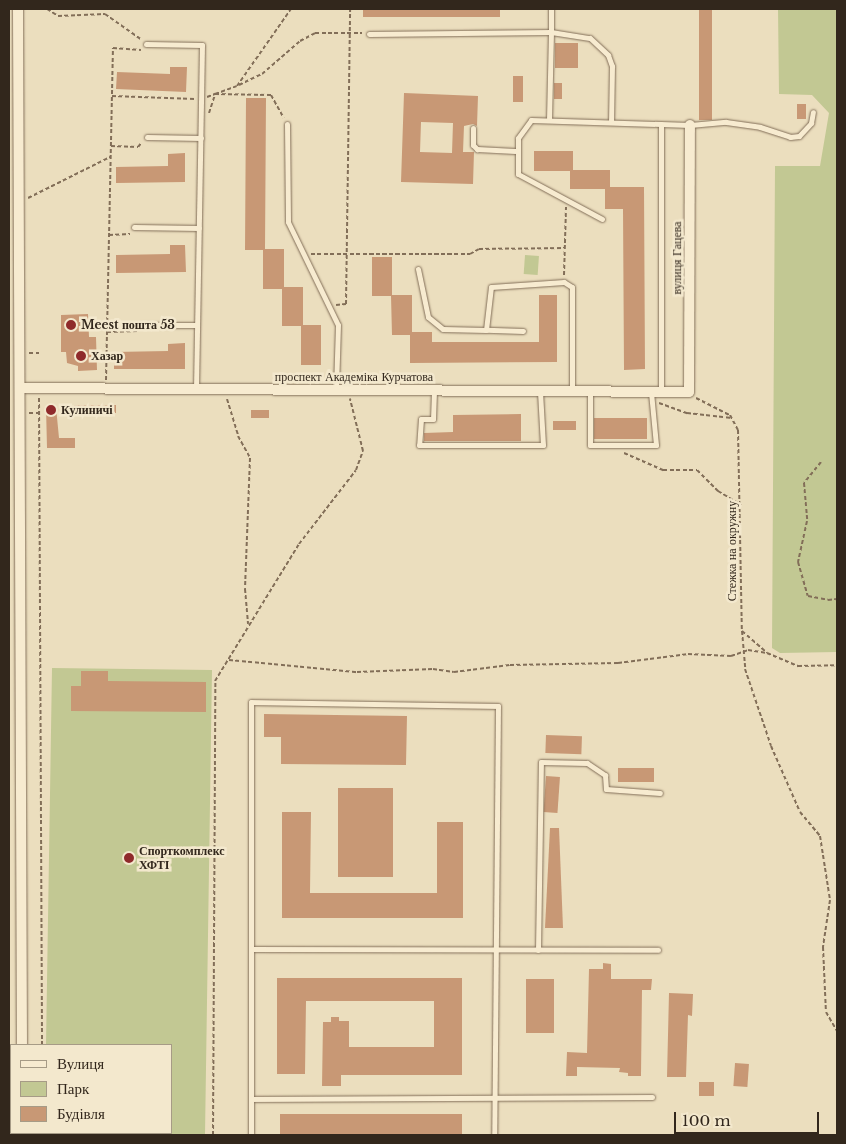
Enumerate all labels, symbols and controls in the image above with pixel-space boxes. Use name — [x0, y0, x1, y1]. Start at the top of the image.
street label: вулиця Гацева — [670, 221, 684, 295]
place label: Meest пошта 53 — [81, 318, 175, 332]
marker: Meest пошта 53 — [65, 319, 77, 331]
place label: Хазар — [91, 349, 123, 363]
marker: Хазар — [75, 350, 87, 362]
street label: проспект Академіка Курчатова — [275, 370, 433, 384]
place label: Кулиничі — [61, 403, 113, 417]
marker: Кулиничі — [45, 404, 57, 416]
street label: Стежка на окружну — [725, 501, 739, 601]
place label: Спорткомплекс ХФТІ — [139, 844, 225, 872]
marker: Спорткомплекс ХФТІ — [123, 852, 135, 864]
legend — [10, 1044, 172, 1134]
text: Вулиця — [57, 1054, 104, 1073]
text: Парк — [57, 1079, 89, 1098]
scale bar — [676, 1102, 821, 1134]
text: Будівля — [57, 1104, 105, 1123]
text: 100 m — [682, 1111, 731, 1130]

